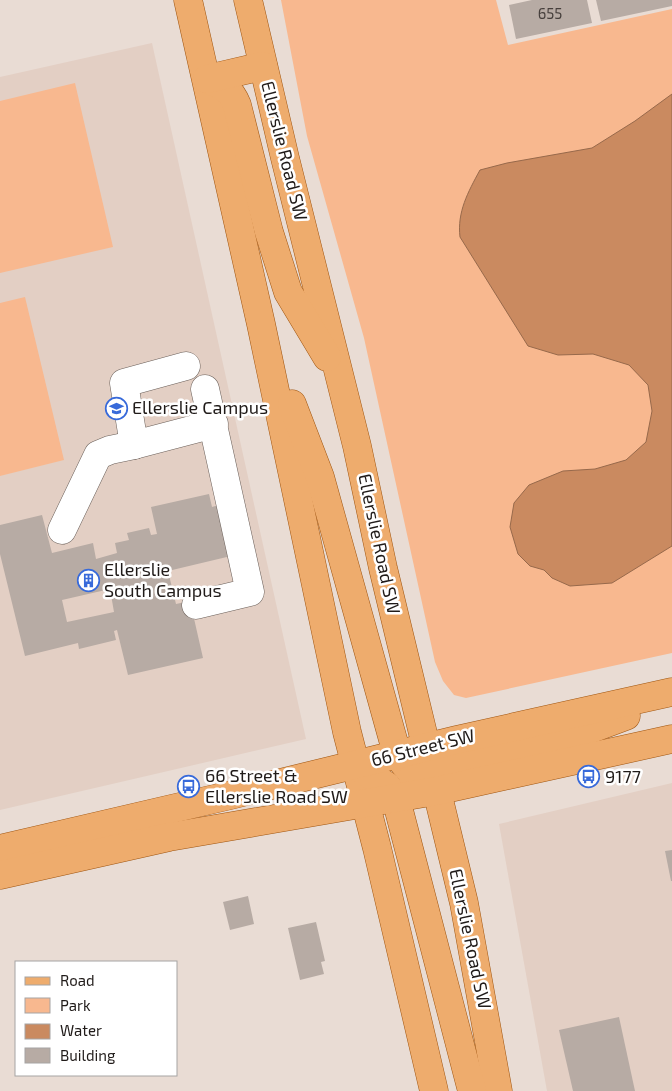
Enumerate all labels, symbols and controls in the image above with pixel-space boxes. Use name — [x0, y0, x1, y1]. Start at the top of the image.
house number: 655 — [538, 4, 562, 22]
street label: Ellerslie Road SW — [257, 79, 313, 223]
school or university icon: Ellerslie Campus — [104, 396, 128, 420]
place label: Ellerslie Campus — [132, 396, 268, 418]
street label: Ellerslie Road SW — [354, 472, 406, 616]
place label: Ellerslie South Campus — [104, 558, 222, 601]
building icon: Ellerslie South Campus — [76, 568, 100, 592]
street label: 66 Street SW — [369, 724, 477, 771]
place label: 66 Street & Ellerslie Road SW — [205, 764, 348, 807]
bus stop icon: 9177 — [577, 765, 601, 789]
place label: 9177 — [605, 765, 641, 787]
bus stop icon: 66 Street & Ellerslie Road SW — [177, 774, 201, 798]
street label: Ellerslie Road SW — [445, 867, 497, 1011]
legend — [15, 961, 178, 1076]
text: Road — [60, 971, 95, 989]
text: Park — [60, 996, 91, 1014]
text: Water — [60, 1021, 102, 1039]
text: Building — [60, 1046, 116, 1064]

